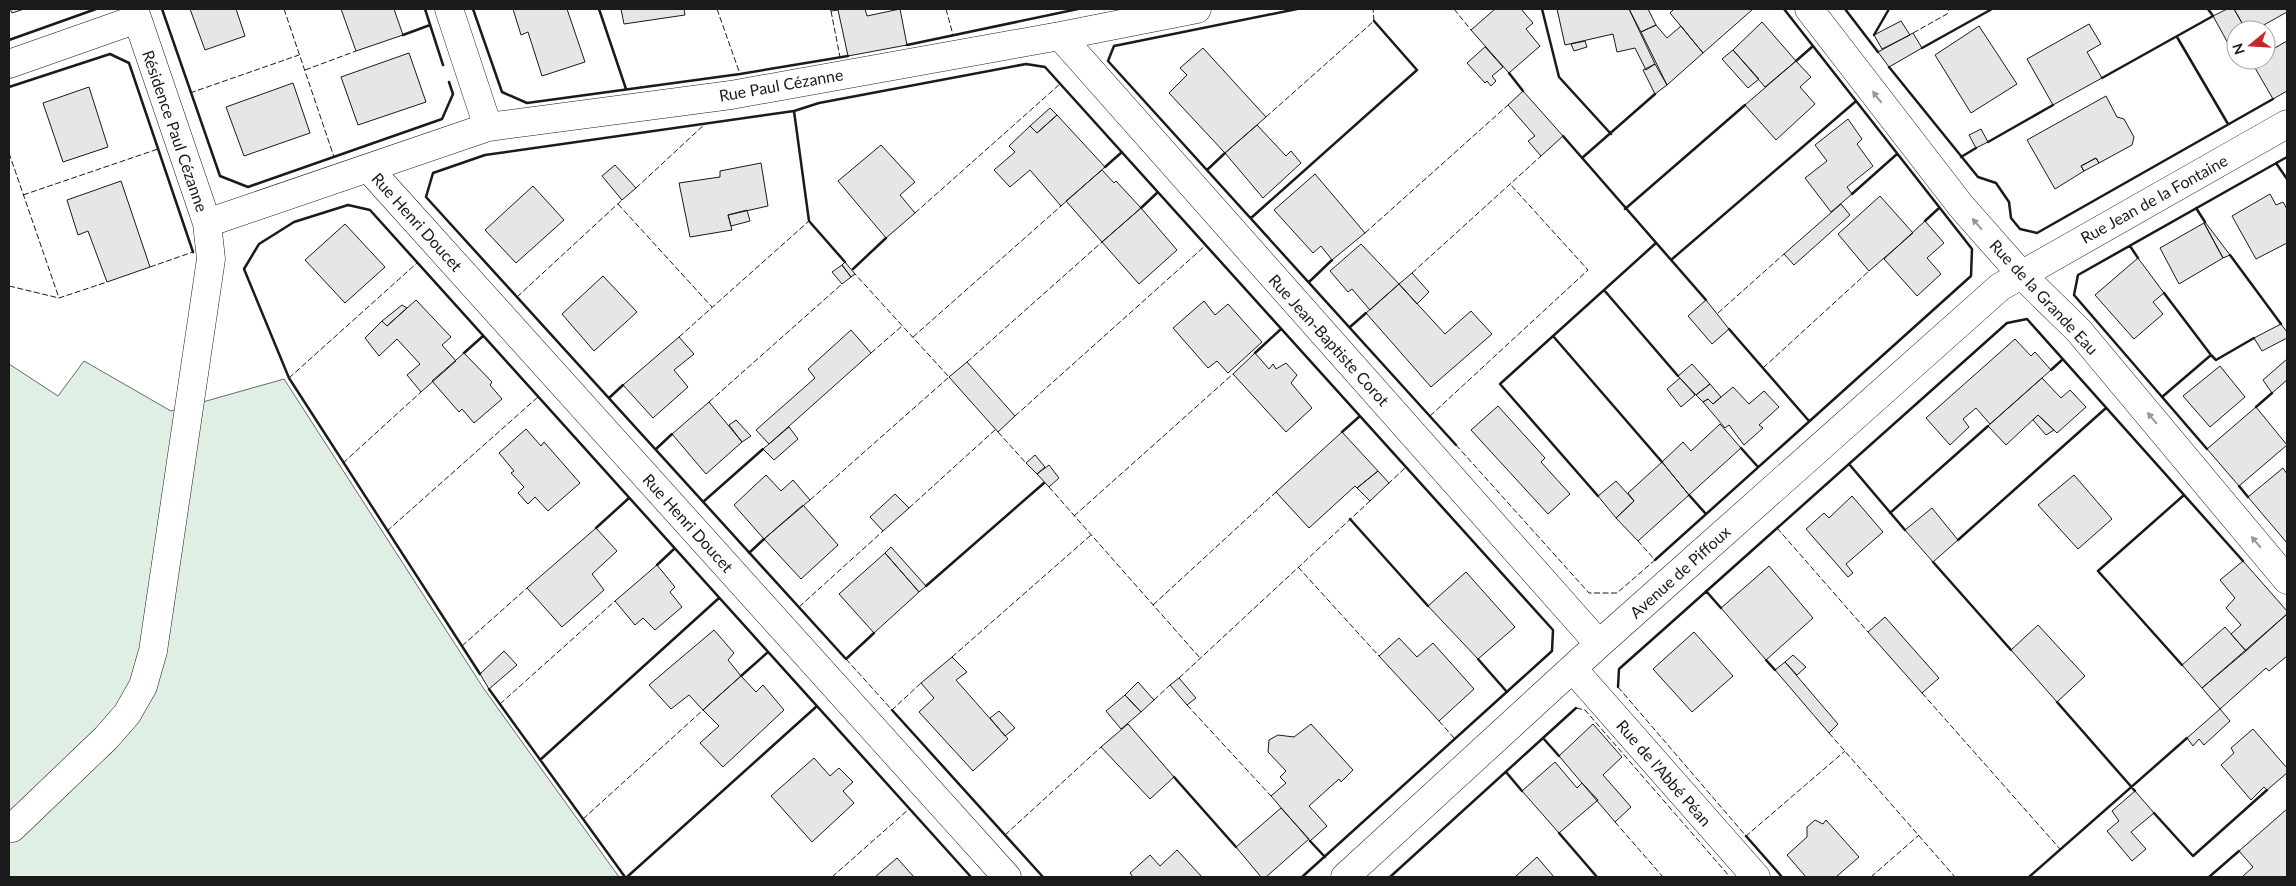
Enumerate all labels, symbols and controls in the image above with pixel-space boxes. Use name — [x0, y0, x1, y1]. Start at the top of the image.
north arrow — [2226, 20, 2276, 70]
text: N — [2228, 41, 2248, 57]
street label: Résidence Paul Cézanne — [139, 48, 212, 214]
street label: Rue Paul Cézanne — [717, 64, 844, 105]
one-way arrow — [1871, 91, 1882, 104]
street label: Rue Jean de la Fontaine — [2077, 150, 2231, 247]
street label: Rue Henri Doucet — [368, 169, 467, 275]
one-way arrow — [1971, 219, 1983, 231]
street label: Rue de la Grande Eau — [1986, 235, 2103, 358]
street label: Rue Jean-Baptiste Corot — [1265, 270, 1394, 409]
one-way arrow — [2146, 411, 2157, 424]
street label: Rue Henri Doucet — [639, 470, 738, 576]
street label: Avenue de Piffoux — [1626, 522, 1734, 622]
one-way arrow — [2250, 537, 2262, 549]
street label: Rue de l'Abbé Péan — [1613, 716, 1716, 830]

